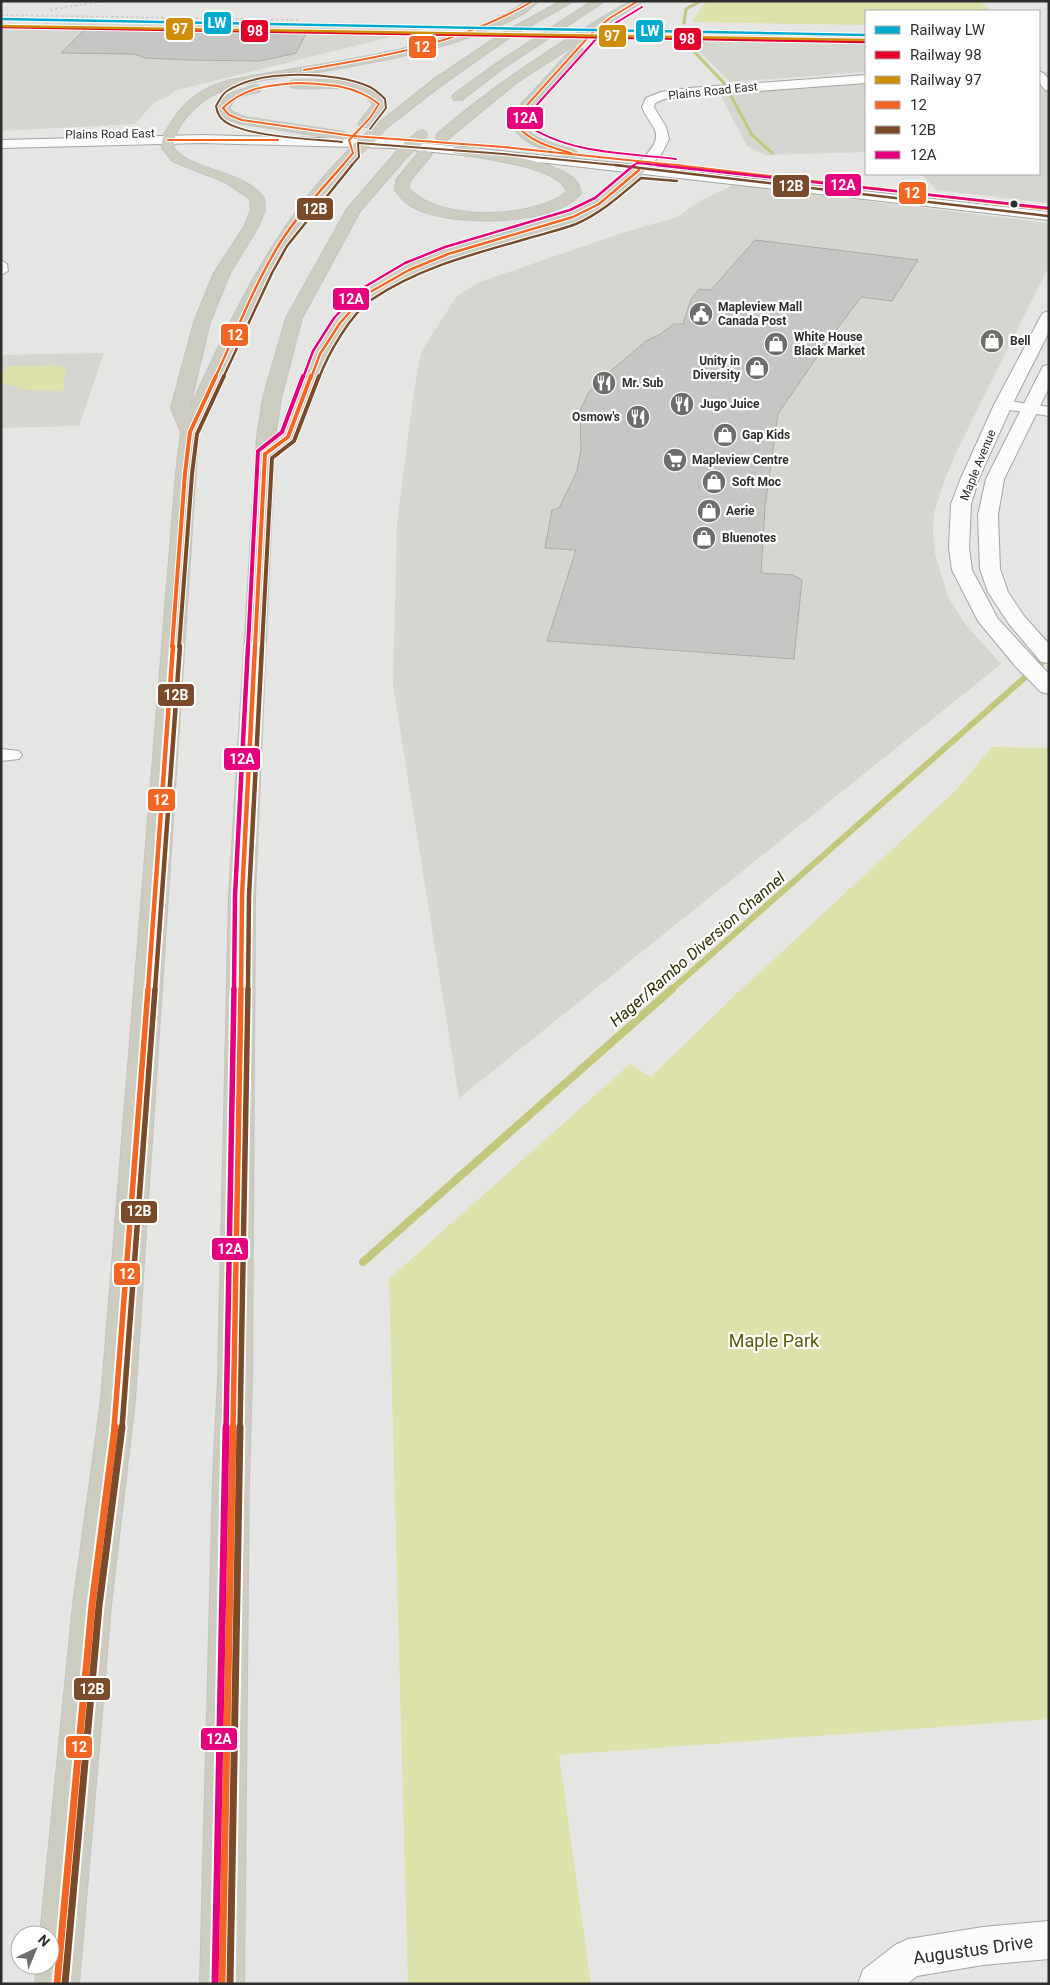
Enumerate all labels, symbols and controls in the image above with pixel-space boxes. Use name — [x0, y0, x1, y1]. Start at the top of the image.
legend — [865, 10, 1040, 175]
line badge: LW — [203, 11, 232, 35]
text: LW — [207, 15, 227, 31]
line badge: 97 — [165, 17, 194, 41]
line badge: 98 — [240, 19, 269, 43]
line badge: LW — [635, 19, 664, 43]
text: 97 — [172, 21, 188, 37]
text: Railway LW — [910, 21, 985, 39]
text: 98 — [247, 23, 263, 39]
text: LW — [640, 23, 660, 39]
line badge: 97 — [598, 24, 627, 48]
line badge: 98 — [673, 27, 702, 51]
text: 97 — [604, 28, 620, 44]
text: 98 — [679, 31, 695, 47]
line badge: 12 — [408, 35, 437, 59]
text: 12 — [414, 39, 430, 55]
text: Railway 98 — [910, 46, 982, 64]
text: Railway 97 — [910, 71, 982, 89]
street label: Plains Road East — [668, 79, 758, 103]
text: 12 — [910, 96, 927, 114]
line badge: 12A — [506, 106, 544, 130]
text: 12A — [512, 110, 538, 126]
text: 12B — [910, 121, 936, 139]
street label: Plains Road East — [65, 126, 155, 142]
text: 12A — [910, 146, 937, 164]
line badge: 12A — [824, 173, 862, 197]
line badge: 12B — [772, 174, 810, 198]
text: 12A — [830, 177, 856, 193]
text: 12B — [779, 178, 804, 194]
line badge: 12 — [898, 181, 927, 205]
text: 12 — [904, 185, 920, 201]
line badge: 12B — [296, 197, 334, 221]
unlabelled marker — [1009, 199, 1019, 209]
text: 12B — [303, 201, 328, 217]
line badge: 12A — [332, 287, 370, 311]
text: 12A — [338, 291, 364, 307]
place label: Mapleview Mall Canada Post — [718, 300, 802, 328]
public building icon: Mapleview Mall Canada Post — [688, 301, 714, 327]
line badge: 12 — [220, 323, 249, 347]
text: 12 — [227, 327, 243, 343]
shop icon: Bell — [979, 328, 1005, 354]
place label: White House Black Market — [794, 330, 865, 358]
shop icon: White House Black Market — [763, 331, 789, 357]
place label: Bell — [1010, 334, 1031, 348]
place label: Unity in Diversity — [693, 354, 741, 382]
shop icon: Unity in Diversity — [744, 355, 770, 381]
restaurant icon: Mr. Sub — [591, 370, 617, 396]
place label: Mr. Sub — [622, 376, 664, 390]
restaurant icon: Jugo Juice — [669, 391, 695, 417]
place label: Jugo Juice — [700, 397, 760, 411]
restaurant icon: Osmow's — [625, 404, 651, 430]
place label: Osmow's — [572, 410, 620, 424]
shop icon: Gap Kids — [712, 422, 738, 448]
street label: Maple Avenue — [957, 427, 999, 503]
place label: Gap Kids — [742, 428, 790, 442]
supermarket icon: Mapleview Centre — [662, 447, 688, 473]
place label: Mapleview Centre — [692, 453, 789, 467]
shop icon: Soft Moc — [701, 469, 727, 495]
place label: Soft Moc — [732, 475, 781, 489]
shop icon: Aerie — [696, 498, 722, 524]
place label: Aerie — [726, 504, 755, 518]
shop icon: Bluenotes — [691, 525, 717, 551]
place label: Bluenotes — [722, 531, 776, 545]
line badge: 12B — [157, 683, 195, 707]
text: 12B — [164, 687, 189, 703]
line badge: 12A — [223, 747, 261, 771]
text: 12A — [229, 751, 255, 767]
line badge: 12 — [147, 788, 176, 812]
text: 12 — [153, 792, 169, 808]
water label: Hager/Rambo Diversion Channel — [606, 868, 789, 1031]
line badge: 12B — [120, 1200, 158, 1224]
text: 12B — [127, 1203, 152, 1219]
line badge: 12A — [211, 1237, 249, 1261]
text: 12A — [217, 1241, 243, 1257]
line badge: 12 — [113, 1262, 141, 1286]
text: 12 — [119, 1266, 135, 1282]
park label: Maple Park — [729, 1330, 820, 1351]
line badge: 12B — [73, 1677, 111, 1701]
text: 12B — [80, 1681, 105, 1697]
line badge: 12A — [200, 1727, 238, 1751]
text: 12A — [206, 1731, 232, 1747]
line badge: 12 — [65, 1735, 93, 1759]
text: 12 — [71, 1739, 87, 1755]
north arrow — [10, 1925, 60, 1975]
text: N — [35, 1931, 53, 1950]
street label: Augustus Drive — [912, 1931, 1034, 1968]

